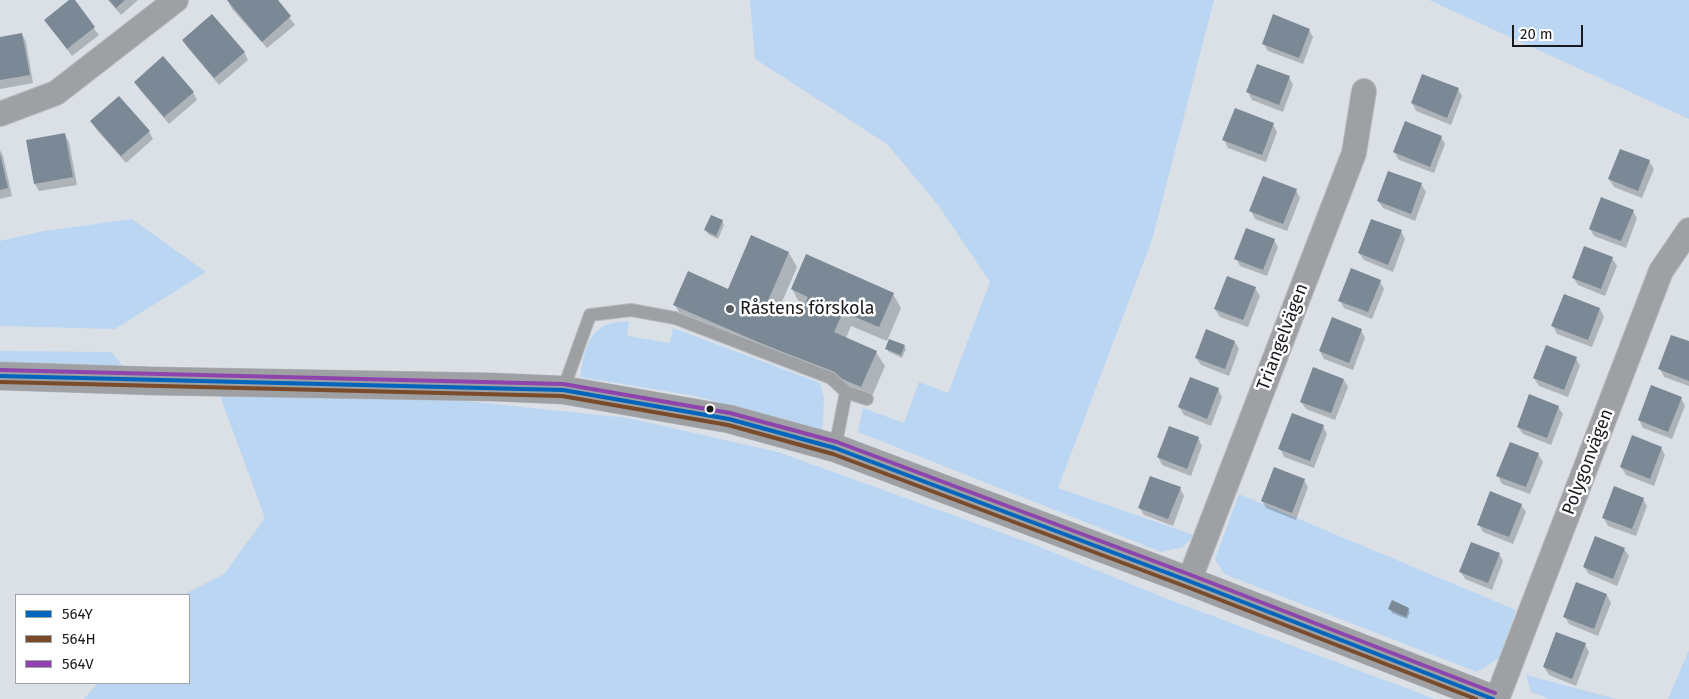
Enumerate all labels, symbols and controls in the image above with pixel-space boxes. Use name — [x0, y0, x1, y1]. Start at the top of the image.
scale bar — [1514, 15, 1585, 47]
text: 20 m — [1520, 25, 1553, 43]
street label: Triangelvägen — [1253, 281, 1313, 393]
place label: Råstens förskola — [740, 298, 874, 320]
marker: Råstens förskola — [724, 303, 736, 315]
unlabelled marker — [705, 404, 715, 414]
street label: Polygonvägen — [1558, 406, 1618, 518]
legend — [15, 594, 190, 684]
text: 564Y — [62, 605, 93, 623]
text: 564H — [62, 630, 96, 648]
text: 564V — [62, 655, 94, 673]

